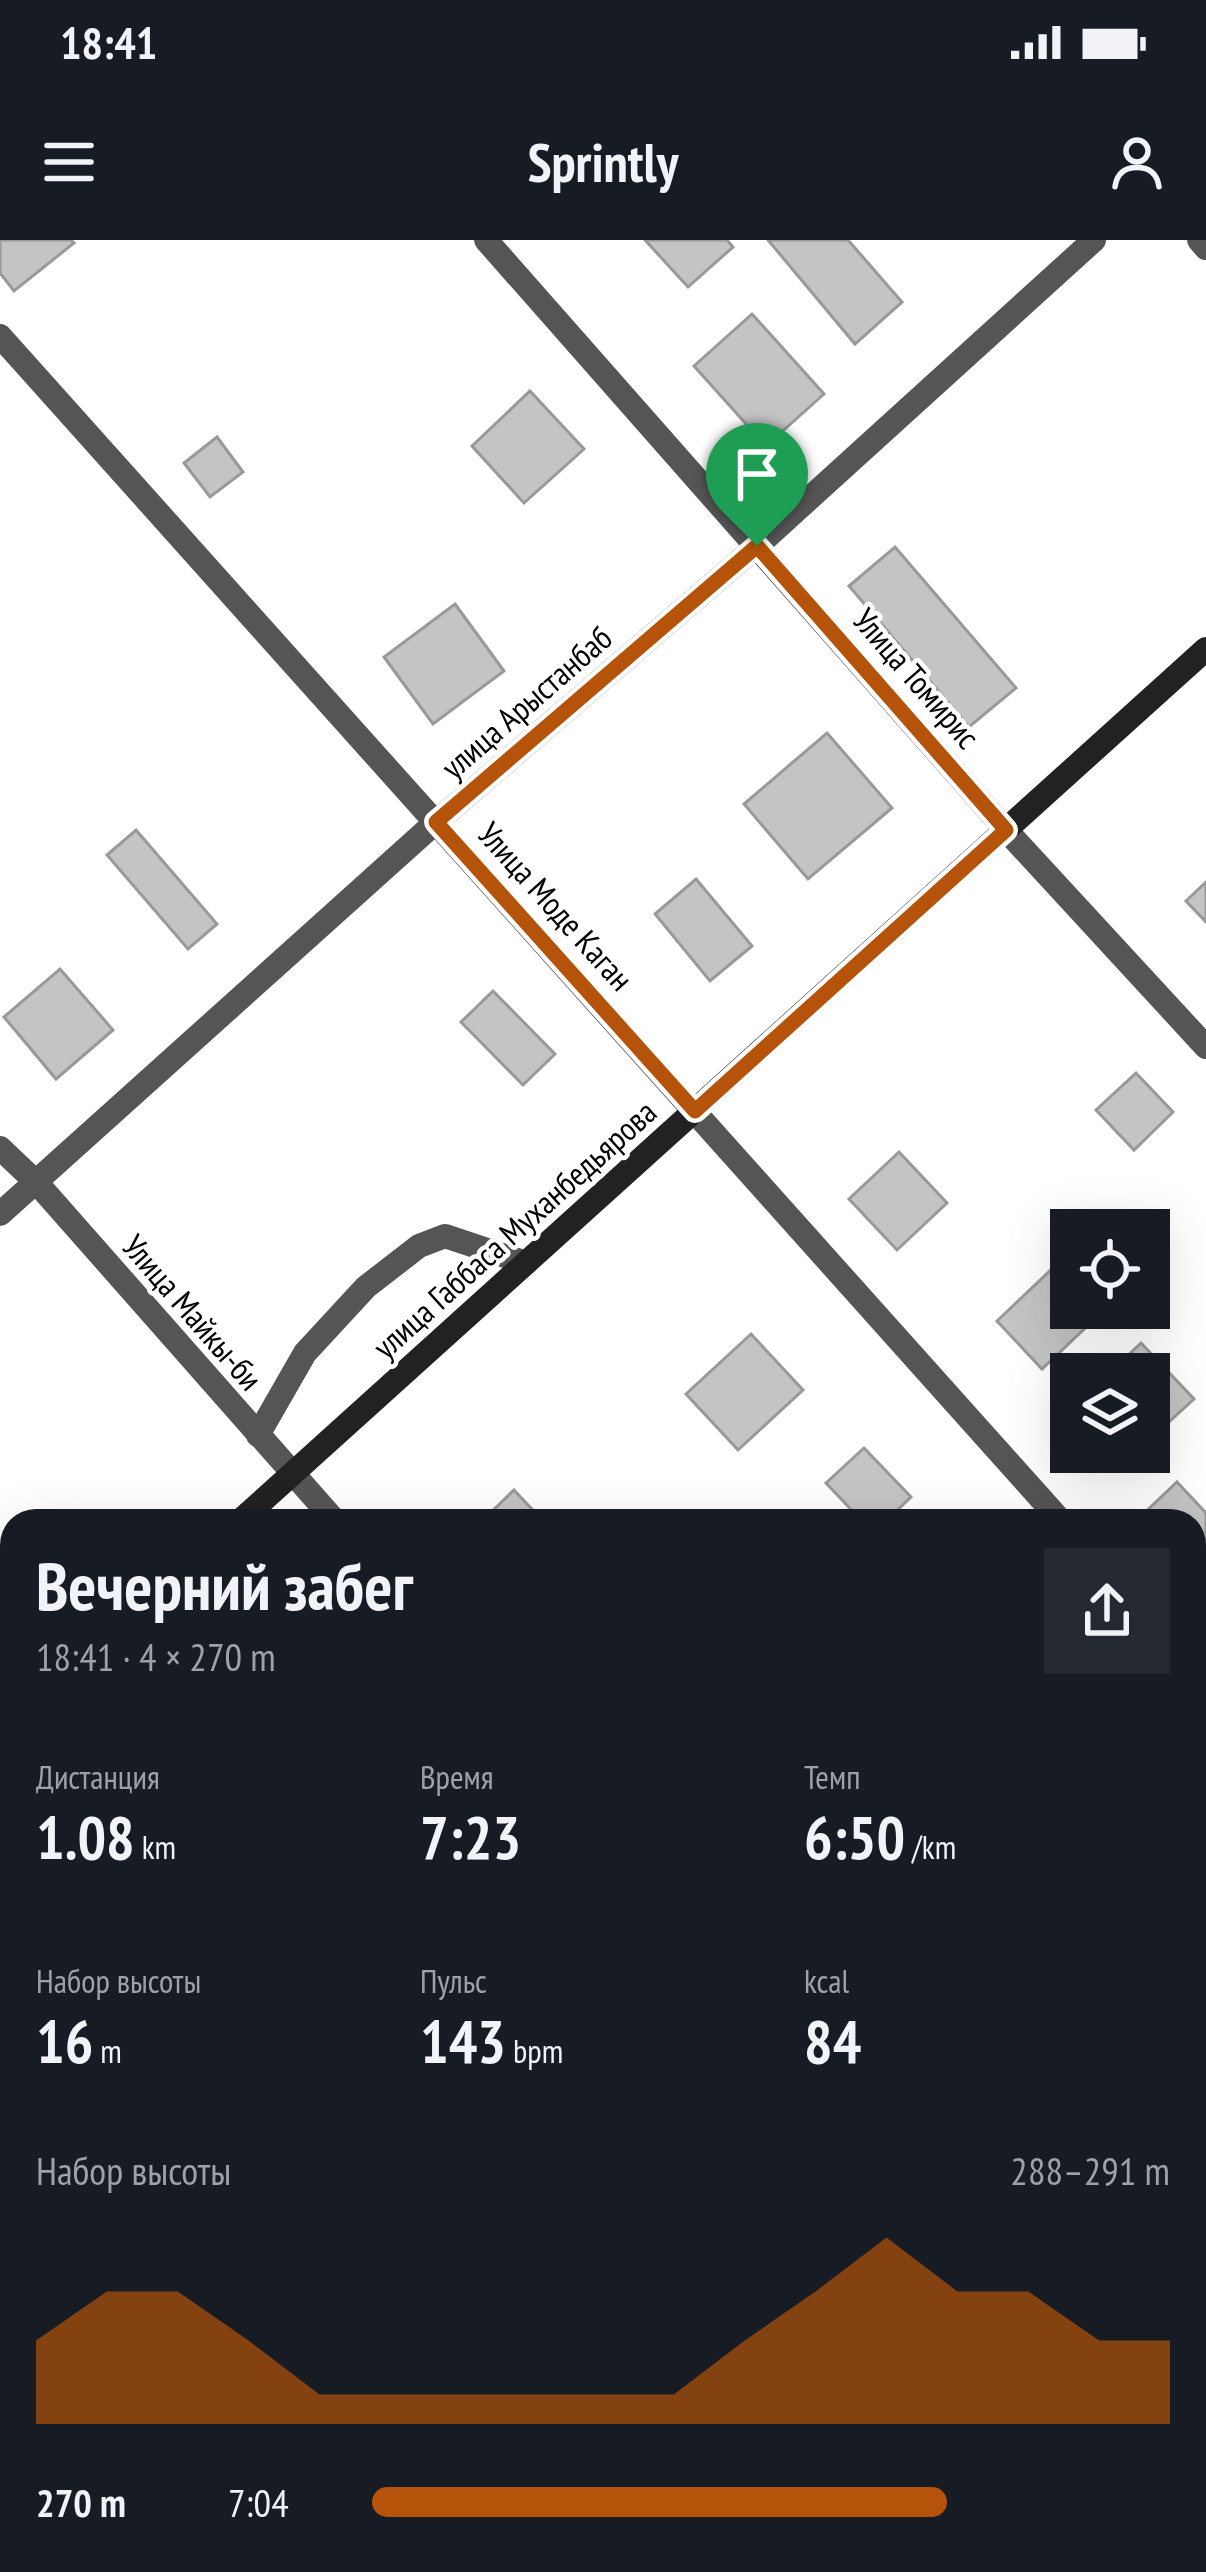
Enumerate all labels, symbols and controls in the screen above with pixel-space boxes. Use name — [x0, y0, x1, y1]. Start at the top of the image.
text: 18:41 — [60, 13, 157, 71]
text: Sprintly — [528, 127, 678, 197]
icon: menu — [36, 129, 102, 195]
icon: person — [1104, 129, 1170, 195]
pin — [706, 423, 808, 546]
icon: arrive — [724, 441, 790, 507]
street label: Улица Томирис — [844, 599, 990, 757]
street label: улица Арыстанбаб — [432, 616, 620, 788]
street label: Улица Моде Каган — [469, 813, 643, 999]
street label: улица Габбаса Муханбедьярова — [363, 1090, 665, 1368]
map controls — [1050, 1209, 1170, 1473]
button: locate — [1050, 1209, 1170, 1329]
street label: Улица Майкы-би — [114, 1225, 272, 1399]
button: layers — [1050, 1353, 1170, 1473]
text: Вечерний забег — [36, 1543, 413, 1628]
button: share — [1044, 1548, 1170, 1674]
text: 18:41 · 4 × 270 m — [36, 1631, 276, 1682]
text: Дистанция — [36, 1755, 160, 1798]
text: Время — [420, 1755, 494, 1798]
text: Темп — [804, 1755, 860, 1798]
text: 1.08 — [36, 1798, 135, 1876]
text: 7:23 — [420, 1798, 521, 1876]
text: 6:50 — [804, 1798, 905, 1876]
text: km — [135, 1825, 176, 1868]
text: /km — [905, 1825, 956, 1868]
text: Набор высоты — [36, 1959, 201, 2002]
text: Пульс — [420, 1959, 487, 2002]
text: kcal — [804, 1959, 849, 2002]
text: 16 — [36, 2002, 93, 2080]
text: 143 — [420, 2002, 506, 2080]
text: 84 — [804, 2002, 861, 2080]
text: m — [93, 2029, 122, 2072]
text: bpm — [506, 2029, 563, 2072]
text: Набор высоты — [36, 2145, 231, 2196]
text: 288–291 m — [1010, 2145, 1170, 2196]
text: 270 m — [36, 2477, 126, 2528]
text: 7:04 — [228, 2477, 289, 2528]

